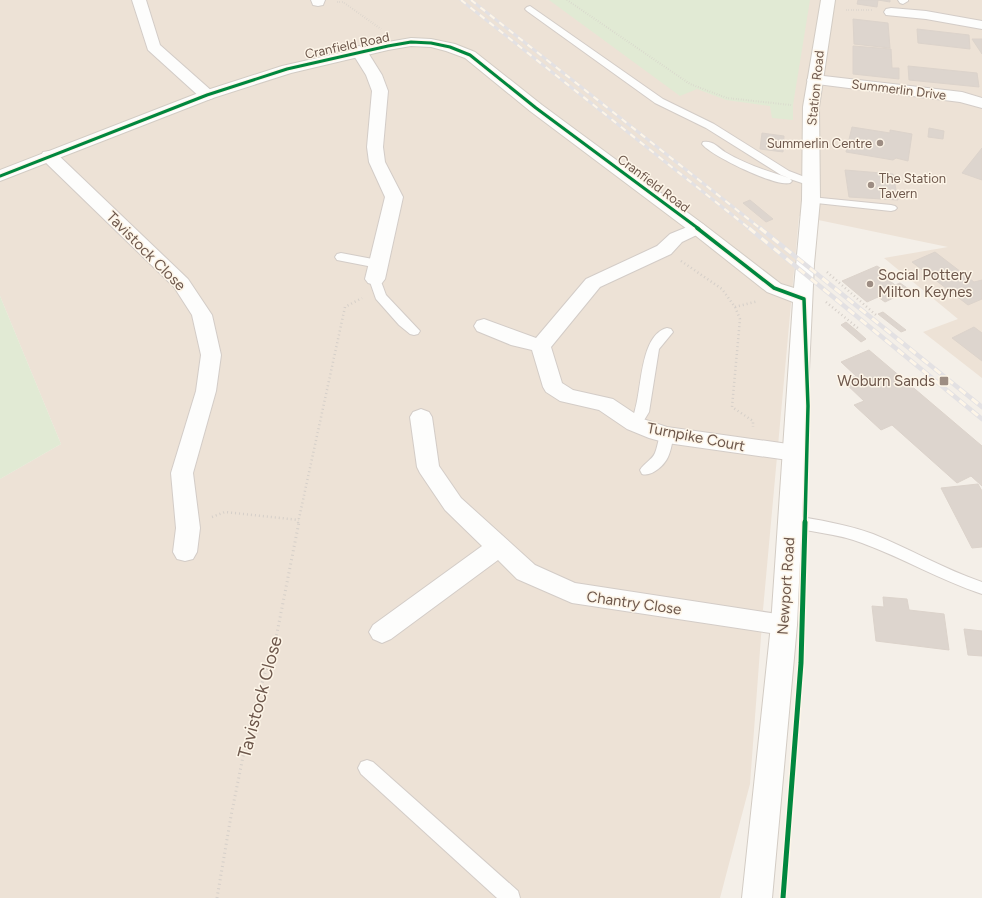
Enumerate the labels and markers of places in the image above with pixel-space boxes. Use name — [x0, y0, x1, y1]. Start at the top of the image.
place label: Summerlin Centre — [767, 136, 872, 151]
marker: Summerlin Centre — [875, 138, 885, 148]
place label: The Station Tavern — [879, 171, 946, 201]
marker: The Station Tavern — [866, 180, 876, 190]
place label: Social Pottery Milton Keynes — [878, 266, 972, 301]
marker: Social Pottery Milton Keynes — [865, 279, 875, 289]
place label: Woburn Sands — [837, 372, 935, 390]
marker: Woburn Sands — [938, 375, 950, 387]

